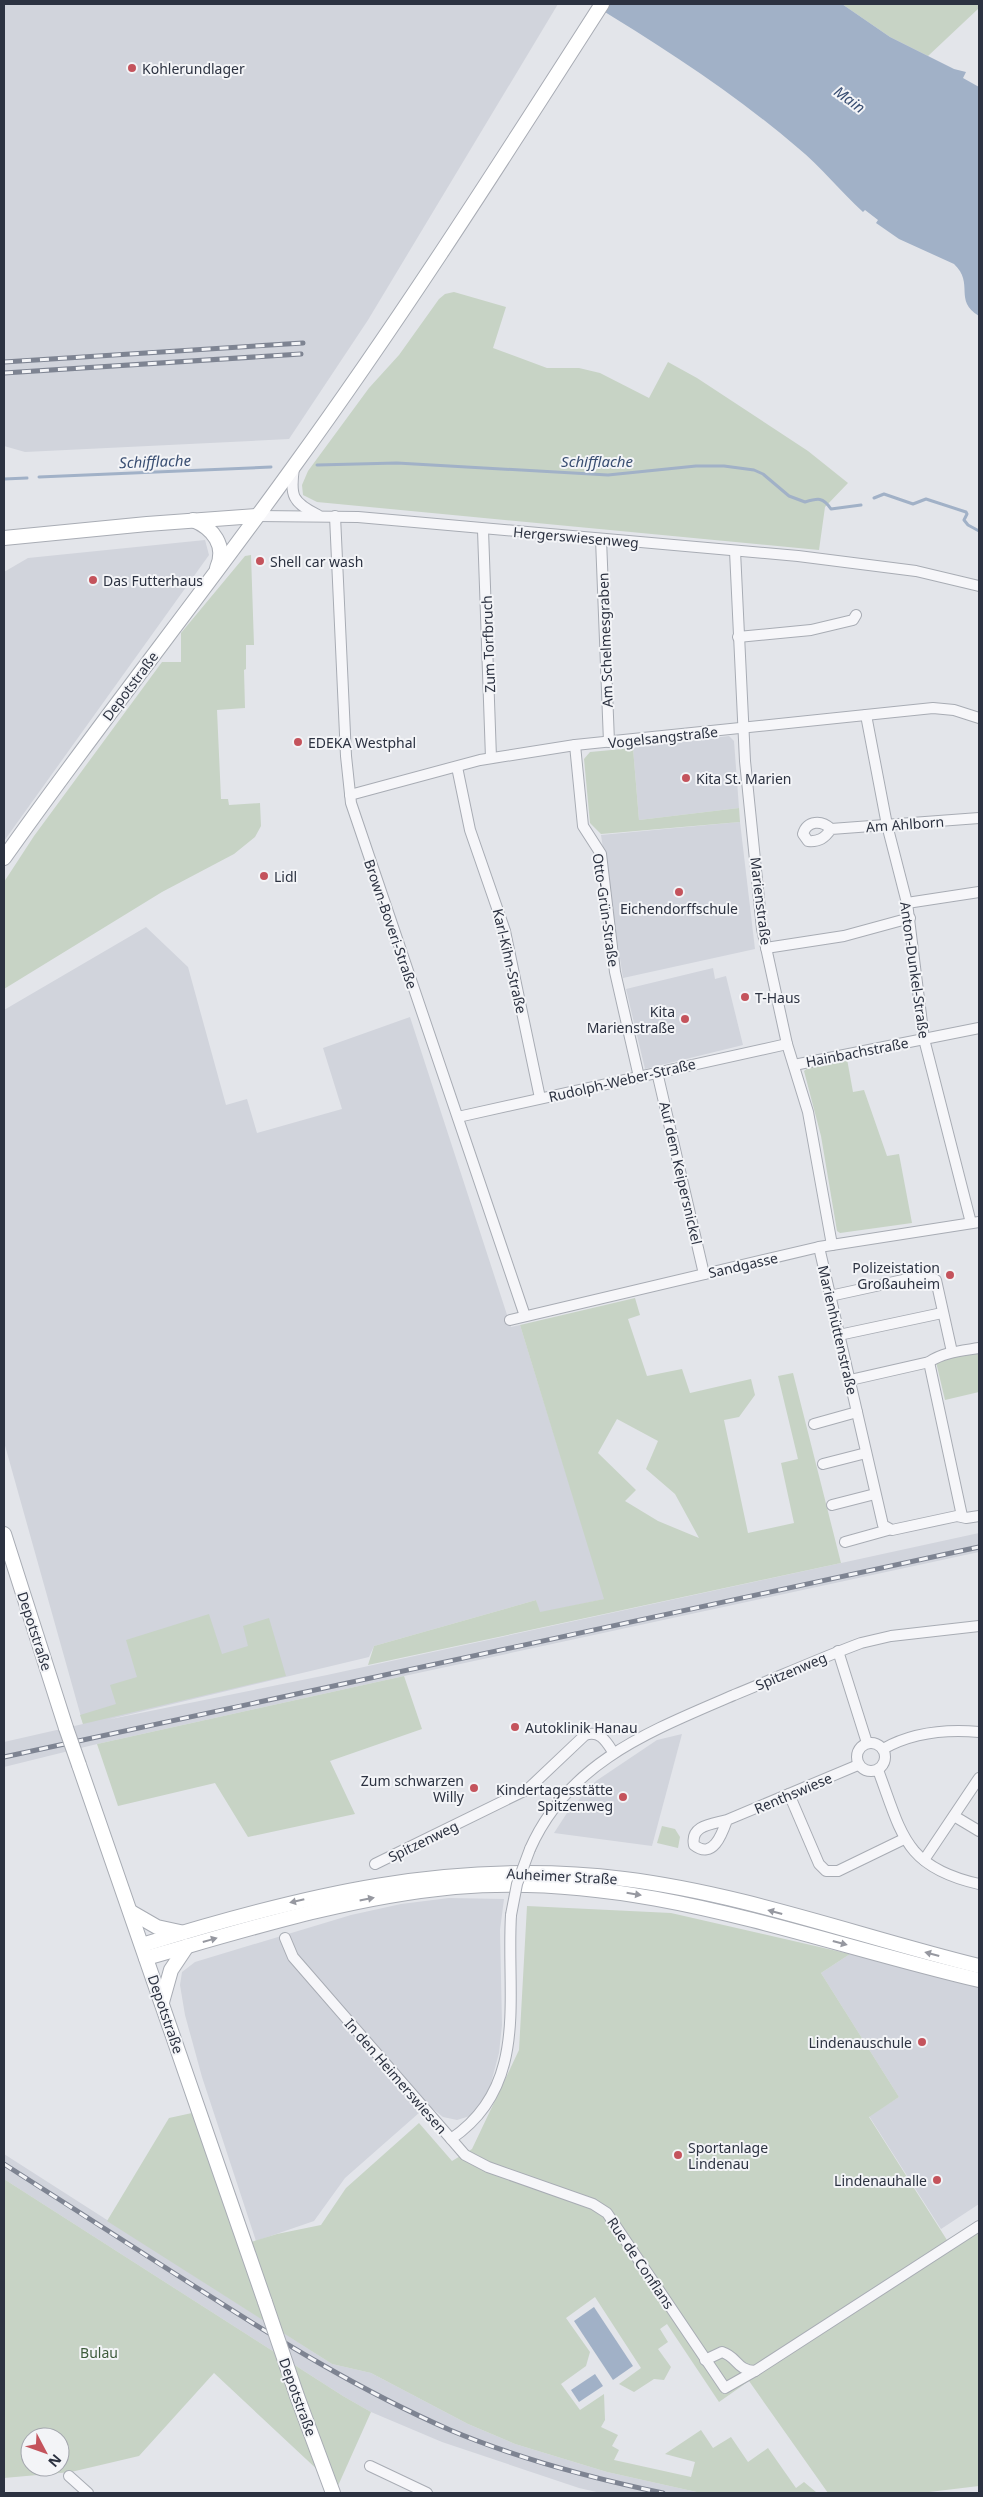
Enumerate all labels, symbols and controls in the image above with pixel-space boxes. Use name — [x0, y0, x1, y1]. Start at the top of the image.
place label: Kohlerundlager — [142, 59, 245, 78]
marker: Kohlerundlager — [126, 62, 138, 74]
water label: Main — [830, 81, 870, 117]
water label: Schifflache — [119, 450, 192, 472]
water label: Schifflache — [561, 451, 633, 471]
street label: Hergerswiesenweg — [512, 522, 640, 552]
place label: Shell car wash — [270, 552, 363, 571]
marker: Shell car wash — [254, 555, 266, 567]
place label: Das Futterhaus — [103, 571, 203, 590]
street label: Am Schelmesgraben — [593, 572, 617, 708]
marker: Das Futterhaus — [87, 574, 99, 586]
street label: Zum Torfbruch — [477, 595, 499, 693]
street label: Depotstraße — [98, 647, 162, 725]
street label: Vogelsangstraße — [607, 722, 719, 752]
place label: EDEKA Westphal — [308, 733, 416, 752]
marker: EDEKA Westphal — [292, 736, 304, 748]
place label: Kita St. Marien — [696, 769, 791, 788]
marker: Kita St. Marien — [680, 772, 692, 784]
street label: Am Ahlborn — [865, 812, 945, 836]
street label: Otto-Grün-Straße — [589, 852, 623, 968]
street label: Marienstraße — [746, 856, 776, 946]
street label: Brown-Boveri-Straße — [360, 857, 422, 991]
place label: Lidl — [274, 867, 297, 886]
marker: Lidl — [258, 870, 270, 882]
marker: Eichendorffschule — [673, 886, 685, 898]
place label: Eichendorffschule — [620, 899, 738, 918]
street label: Anton-Dunkel-Straße — [896, 900, 934, 1040]
street label: Karl-Kihn-Straße — [489, 907, 531, 1016]
place label: T-Haus — [755, 988, 801, 1007]
marker: T-Haus — [739, 991, 751, 1003]
place label: Kita Marienstraße — [587, 1002, 675, 1037]
marker: Kita Marienstraße — [679, 1013, 691, 1025]
street label: Hainbachstraße — [804, 1033, 910, 1071]
street label: Rudolph-Weber-Straße — [547, 1054, 697, 1106]
street label: Auf dem Keipersnickel — [655, 1100, 707, 1246]
street label: Sandgasse — [706, 1248, 780, 1282]
place label: Polizeistation Großauheim — [852, 1258, 940, 1293]
street label: Marienhüttenstraße — [814, 1263, 862, 1397]
marker: Polizeistation Großauheim — [944, 1269, 956, 1281]
street label: Depotstraße — [13, 1589, 57, 1673]
street label: Spitzenweg — [752, 1647, 830, 1695]
place label: Autoklinik Hanau — [525, 1718, 638, 1737]
marker: Autoklinik Hanau — [509, 1721, 521, 1733]
street label: Renthswiese — [751, 1768, 835, 1818]
place label: Zum schwarzen Willy — [361, 1771, 465, 1806]
place label: Kindertagesstätte Spitzenweg — [496, 1780, 613, 1815]
marker: Zum schwarzen Willy — [468, 1782, 480, 1794]
marker: Kindertagesstätte Spitzenweg — [617, 1791, 629, 1803]
street label: Spitzenweg — [385, 1816, 461, 1866]
street label: Auheimer Straße — [506, 1864, 618, 1888]
one-way arrow — [626, 1891, 642, 1899]
one-way arrow — [360, 1895, 376, 1903]
one-way arrow — [290, 1897, 305, 1905]
one-way arrow — [768, 1907, 783, 1915]
one-way arrow — [203, 1935, 218, 1943]
one-way arrow — [832, 1939, 847, 1947]
one-way arrow — [924, 1950, 940, 1958]
street label: Depotstraße — [144, 1972, 188, 2056]
street label: In den Heimerswiesen — [341, 2014, 451, 2138]
place label: Lindenauschule — [808, 2033, 912, 2052]
marker: Lindenauschule — [916, 2036, 928, 2048]
place label: Sportanlage Lindenau — [688, 2138, 768, 2173]
marker: Sportanlage Lindenau — [672, 2149, 684, 2161]
place label: Lindenauhalle — [834, 2171, 927, 2190]
marker: Lindenauhalle — [931, 2174, 943, 2186]
street label: Rue de Conflans — [603, 2213, 679, 2313]
park label: Bulau — [80, 2343, 118, 2362]
street label: Depotstraße — [275, 2355, 321, 2439]
north arrow — [20, 2427, 70, 2477]
text: N — [44, 2450, 66, 2471]

